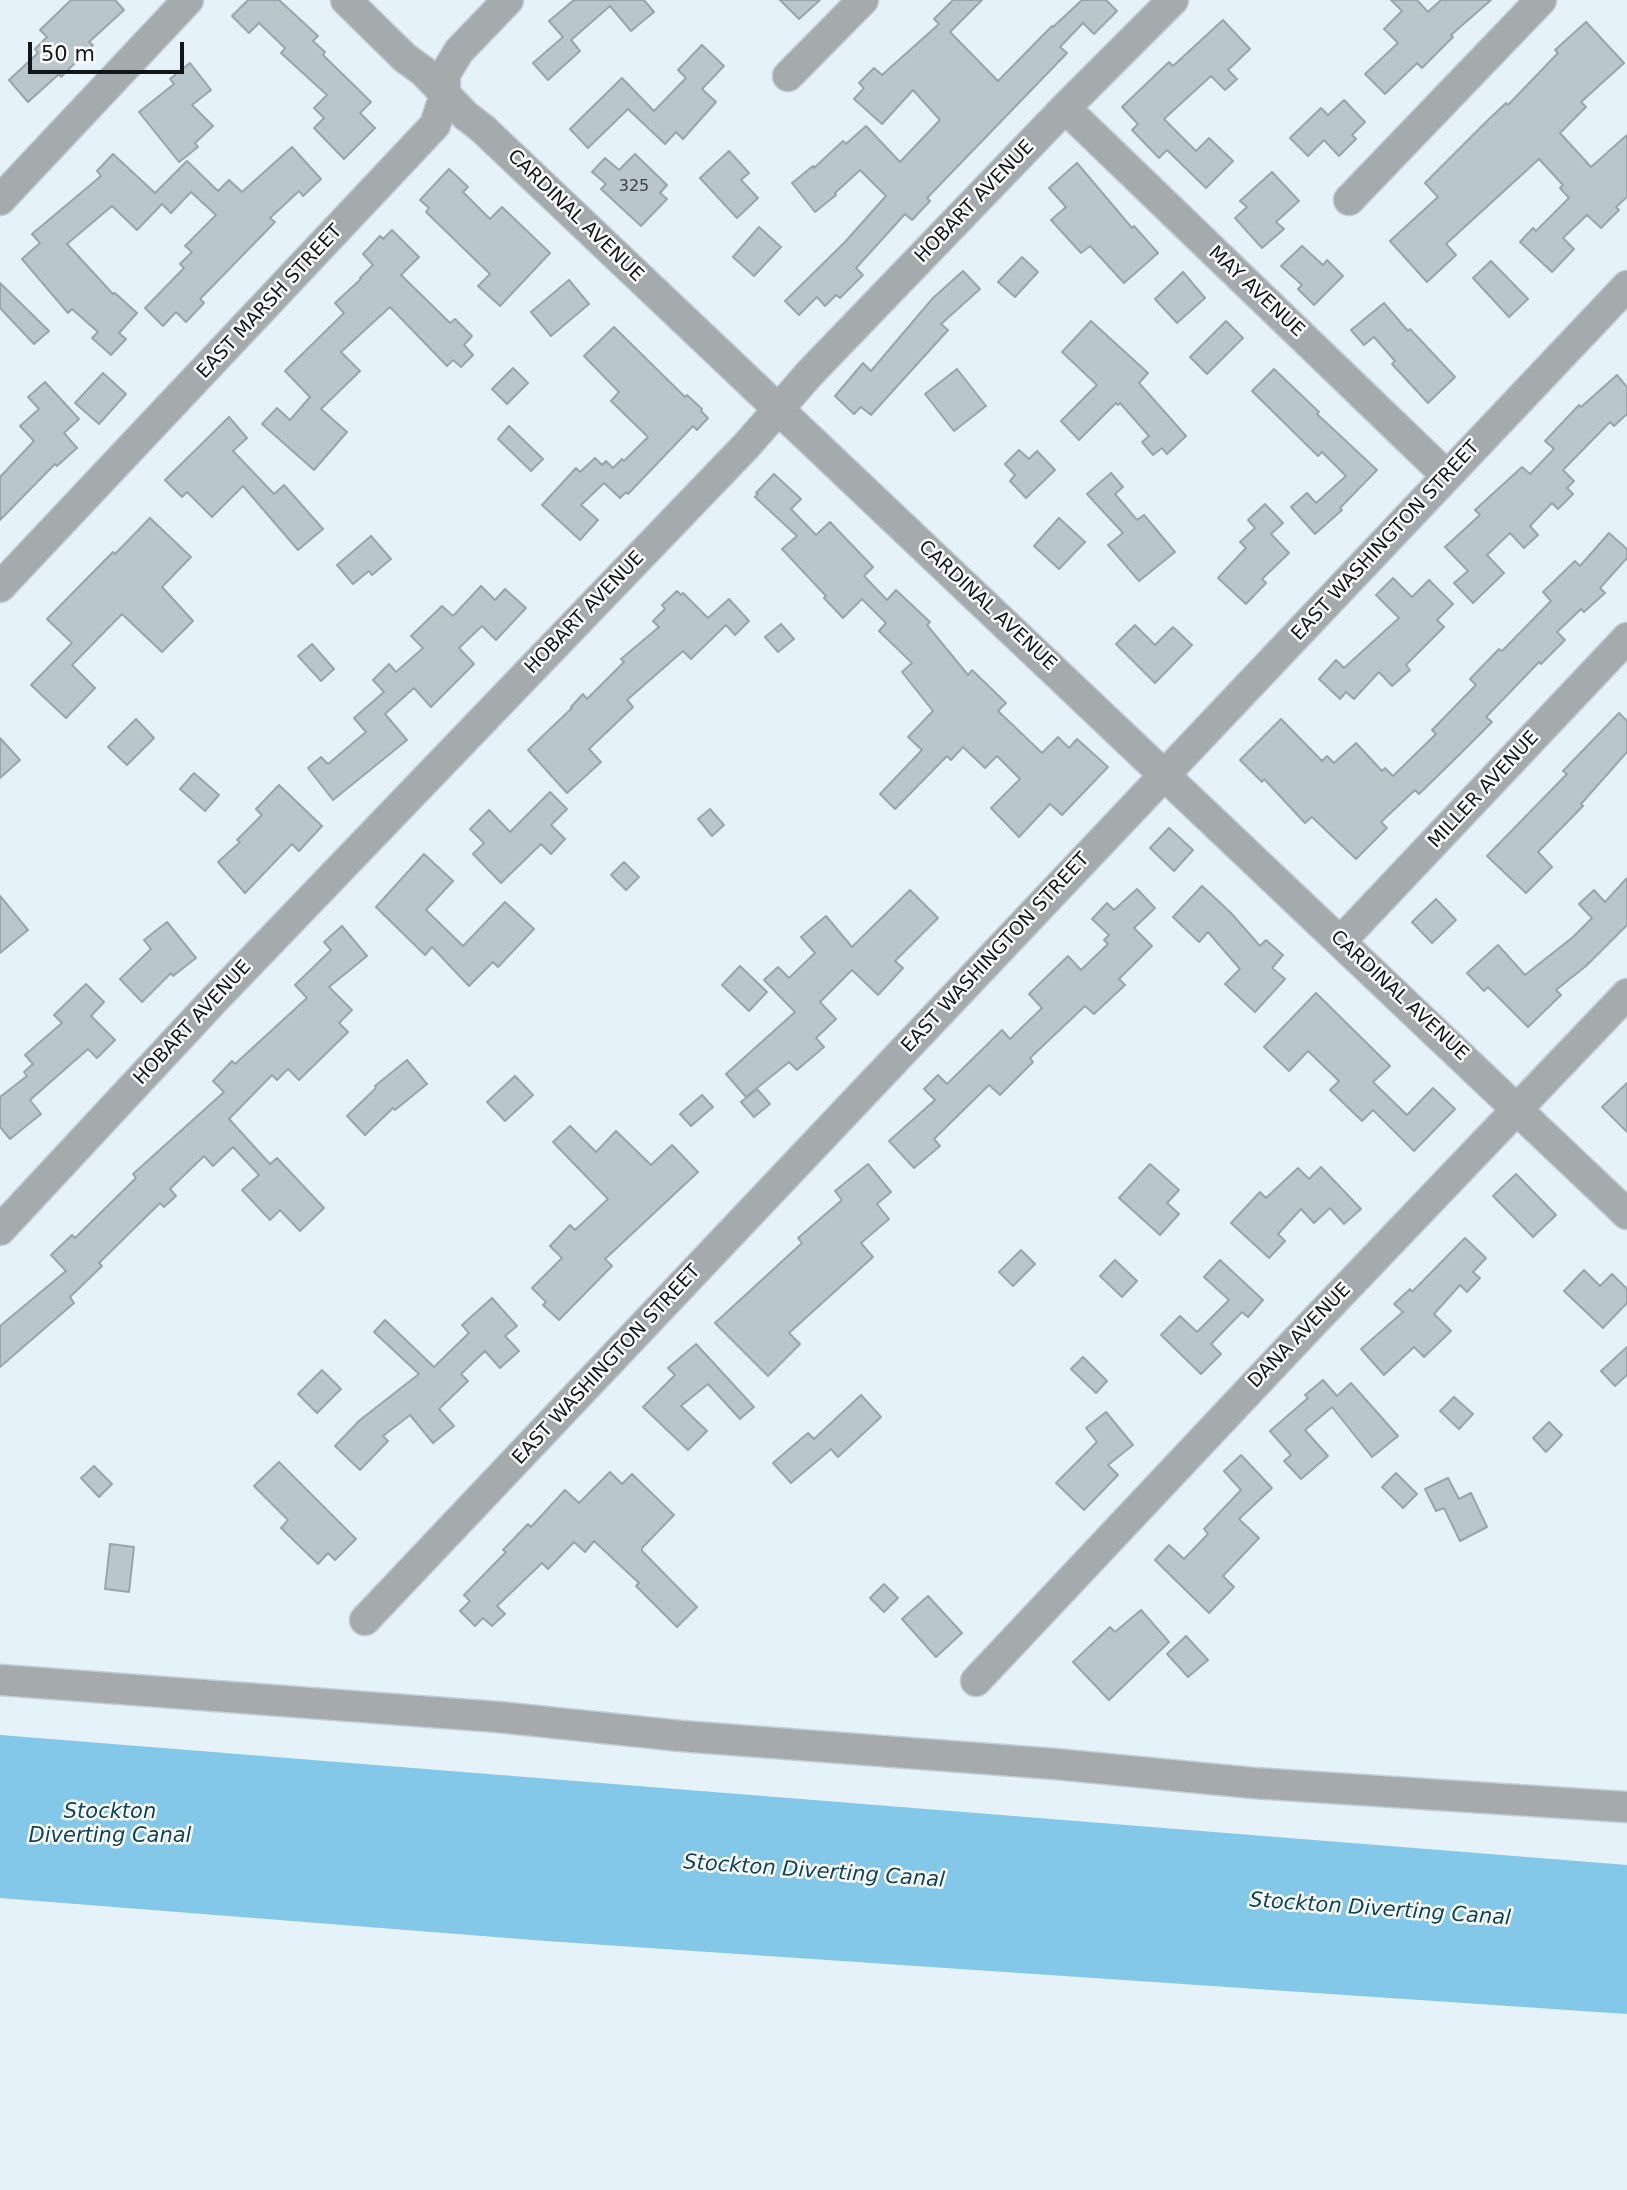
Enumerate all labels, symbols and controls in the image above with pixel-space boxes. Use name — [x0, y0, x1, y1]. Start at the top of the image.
scale bar — [32, 28, 187, 72]
text: 50 m — [41, 42, 95, 66]
street label: HOBART AVENUE — [911, 136, 1039, 268]
street label: CARDINAL AVENUE — [502, 145, 648, 287]
house number: 325 — [619, 177, 649, 197]
street label: EAST MARSH STREET — [193, 220, 347, 384]
street label: MAY AVENUE — [1203, 242, 1309, 342]
street label: EAST WASHINGTON STREET — [1287, 436, 1485, 646]
street label: CARDINAL AVENUE — [913, 536, 1061, 676]
street label: HOBART AVENUE — [521, 547, 649, 679]
street label: MILLER AVENUE — [1424, 727, 1544, 853]
street label: EAST WASHINGTON STREET — [897, 848, 1095, 1058]
street label: CARDINAL AVENUE — [1325, 926, 1473, 1066]
street label: HOBART AVENUE — [130, 956, 256, 1090]
street label: EAST WASHINGTON STREET — [508, 1260, 706, 1470]
street label: DANA AVENUE — [1244, 1279, 1356, 1393]
water label: Stockton Diverting Canal — [29, 1800, 191, 1850]
water label: Stockton Diverting Canal — [682, 1850, 946, 1894]
water label: Stockton Diverting Canal — [1248, 1888, 1512, 1932]

